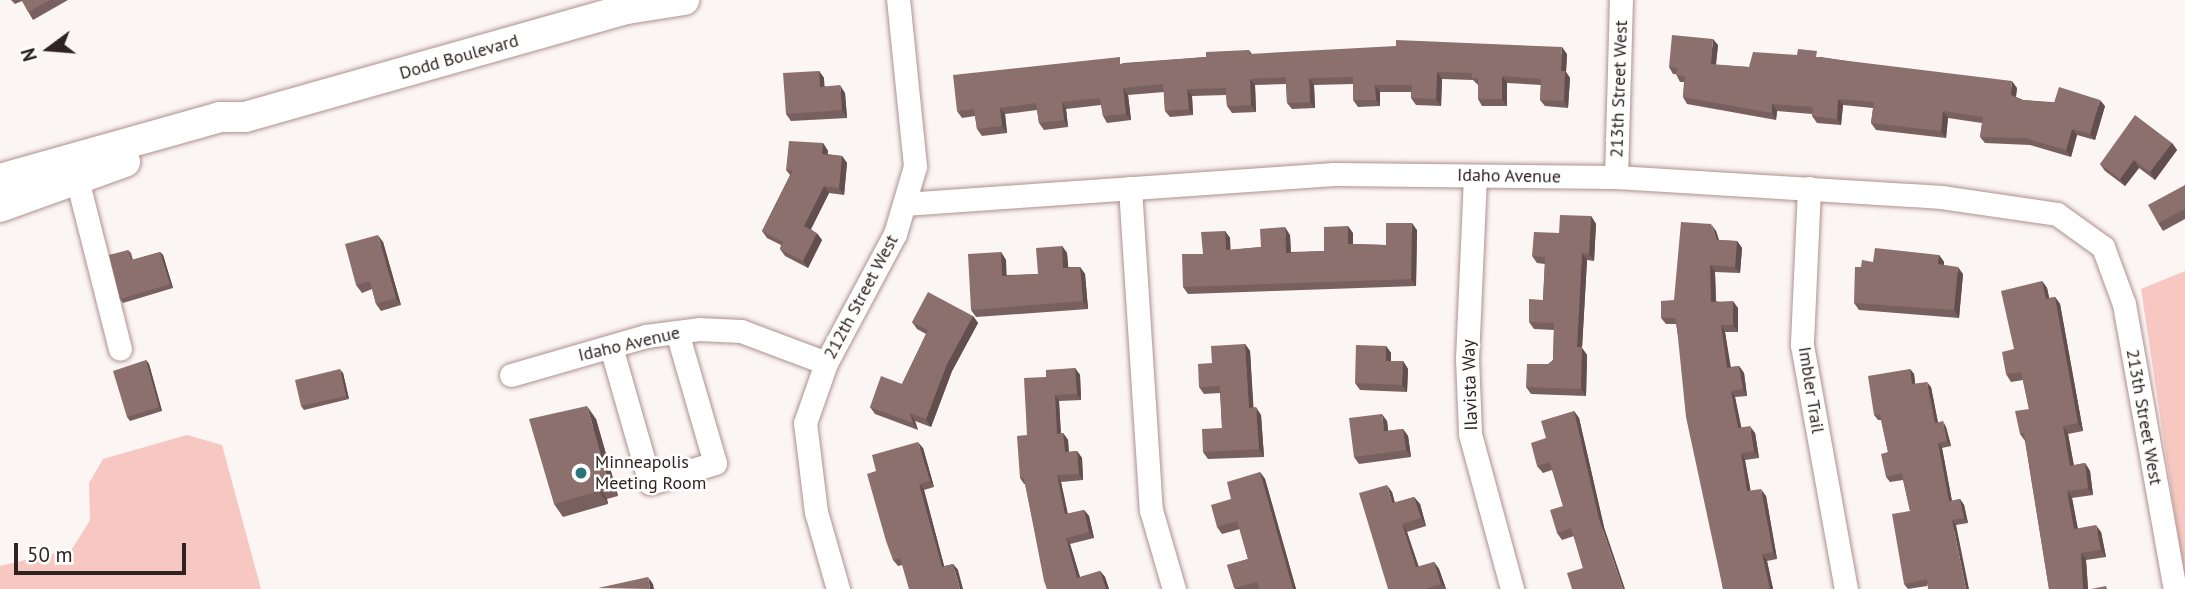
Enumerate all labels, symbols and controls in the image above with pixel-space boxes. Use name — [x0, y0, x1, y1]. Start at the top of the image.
north arrow — [14, 14, 84, 84]
street label: 213th Street West — [1606, 20, 1632, 158]
street label: Dodd Boulevard — [397, 30, 521, 84]
text: N — [16, 45, 42, 64]
street label: Idaho Avenue — [1457, 164, 1561, 188]
street label: 212th Street West — [819, 231, 903, 363]
street label: Idaho Avenue — [576, 322, 682, 366]
street label: Ilavista Way — [1458, 339, 1482, 431]
street label: Imbler Trail — [1793, 345, 1829, 435]
street label: 213th Street West — [2121, 347, 2167, 487]
place label: Minneapolis Meeting Room — [595, 452, 706, 494]
marker: Minneapolis Meeting Room — [573, 465, 589, 481]
scale bar — [18, 530, 189, 574]
text: 50 m — [27, 541, 73, 568]

